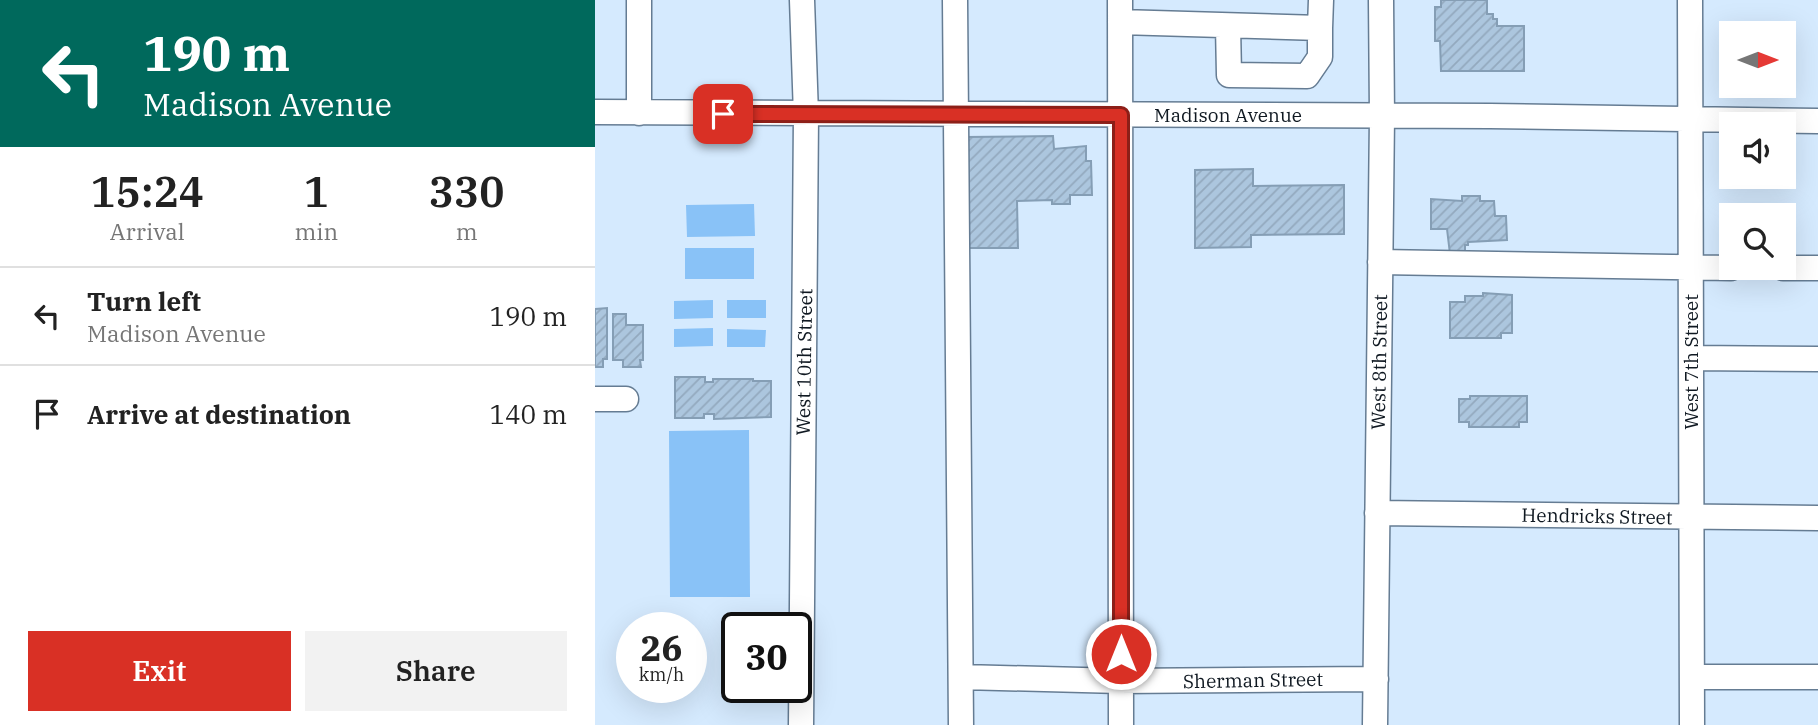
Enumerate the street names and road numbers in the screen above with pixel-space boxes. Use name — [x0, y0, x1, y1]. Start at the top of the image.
street label: Madison Avenue — [1154, 103, 1302, 127]
street label: West 10th Street — [791, 288, 817, 436]
street label: West 8th Street — [1366, 294, 1392, 430]
street label: West 7th Street — [1679, 294, 1703, 430]
street label: Hendricks Street — [1521, 503, 1673, 529]
street label: Sherman Street — [1183, 667, 1324, 693]

